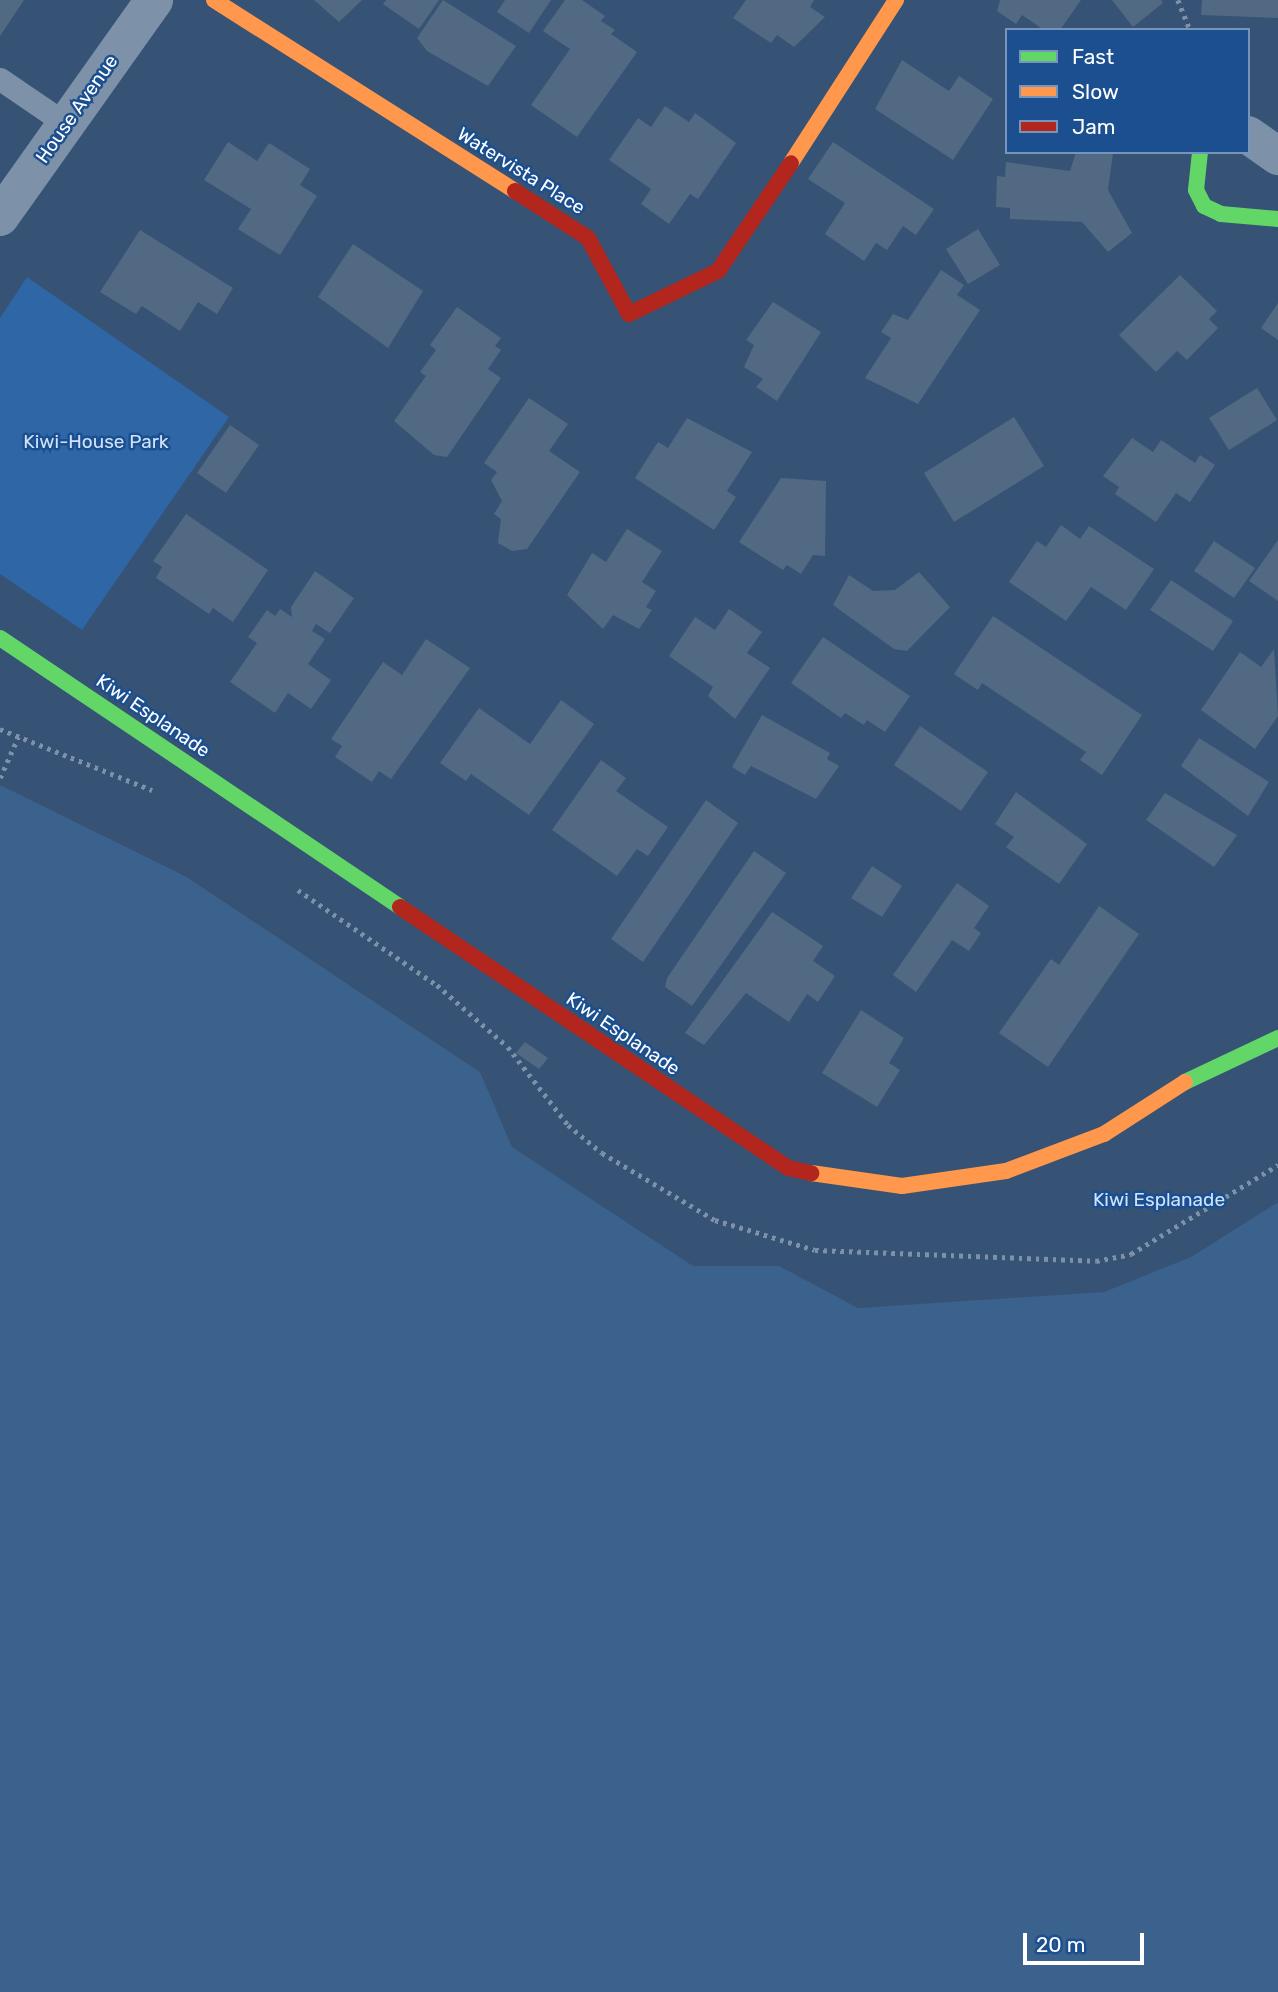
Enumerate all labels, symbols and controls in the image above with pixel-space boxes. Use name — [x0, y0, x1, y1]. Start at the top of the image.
legend — [1005, 28, 1250, 154]
text: Fast — [1072, 44, 1114, 69]
street label: House Avenue — [31, 50, 123, 168]
text: Slow — [1072, 79, 1119, 104]
text: Jam — [1072, 114, 1116, 139]
street label: Watervista Place — [453, 123, 589, 219]
park label: Kiwi-House Park — [23, 431, 169, 453]
street label: Kiwi Esplanade — [92, 670, 214, 762]
street label: Kiwi Esplanade — [562, 988, 684, 1080]
park label: Kiwi Esplanade — [1093, 1189, 1225, 1211]
scale bar — [1026, 1918, 1147, 1962]
text: 20 m — [1036, 1932, 1085, 1957]

